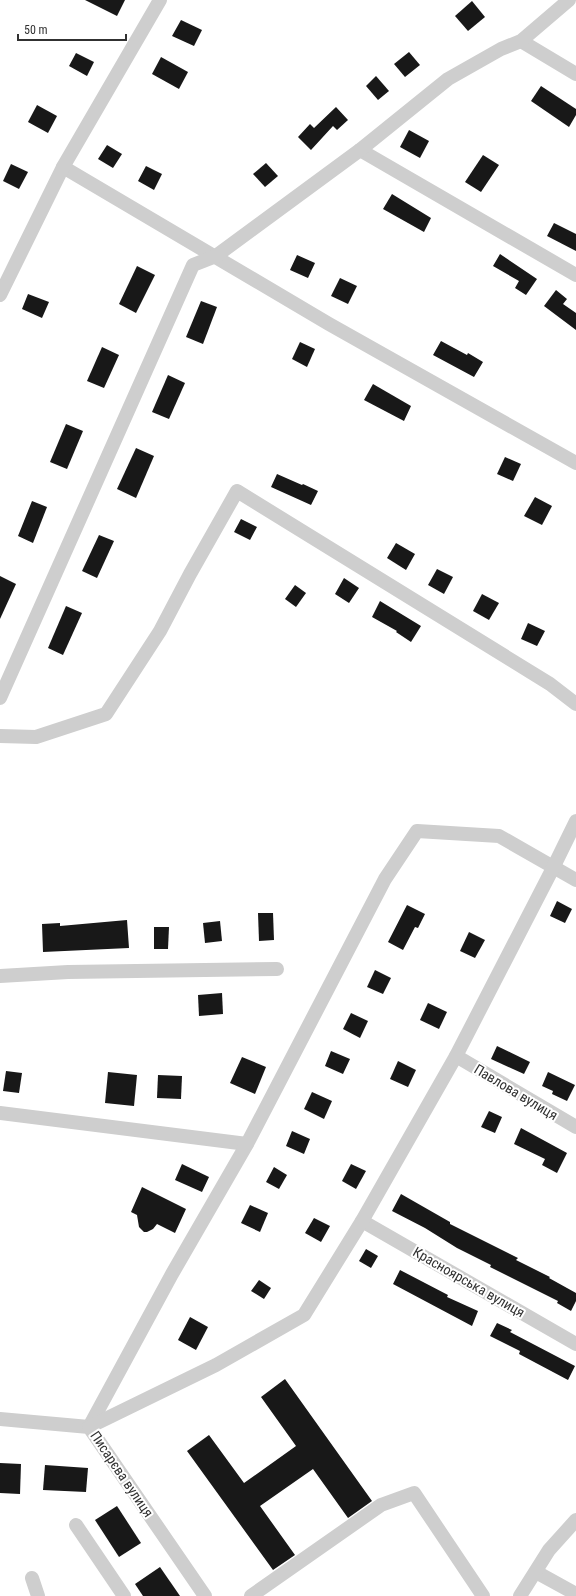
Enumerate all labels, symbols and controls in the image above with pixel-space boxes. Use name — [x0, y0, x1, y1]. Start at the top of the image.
scale bar — [18, 16, 126, 42]
text: 50 m — [24, 23, 48, 37]
street label: Павлова вулиця — [471, 1061, 561, 1123]
street label: Красноярська вулиця — [410, 1243, 528, 1321]
street label: Писарєва вулиця — [87, 1428, 157, 1520]

